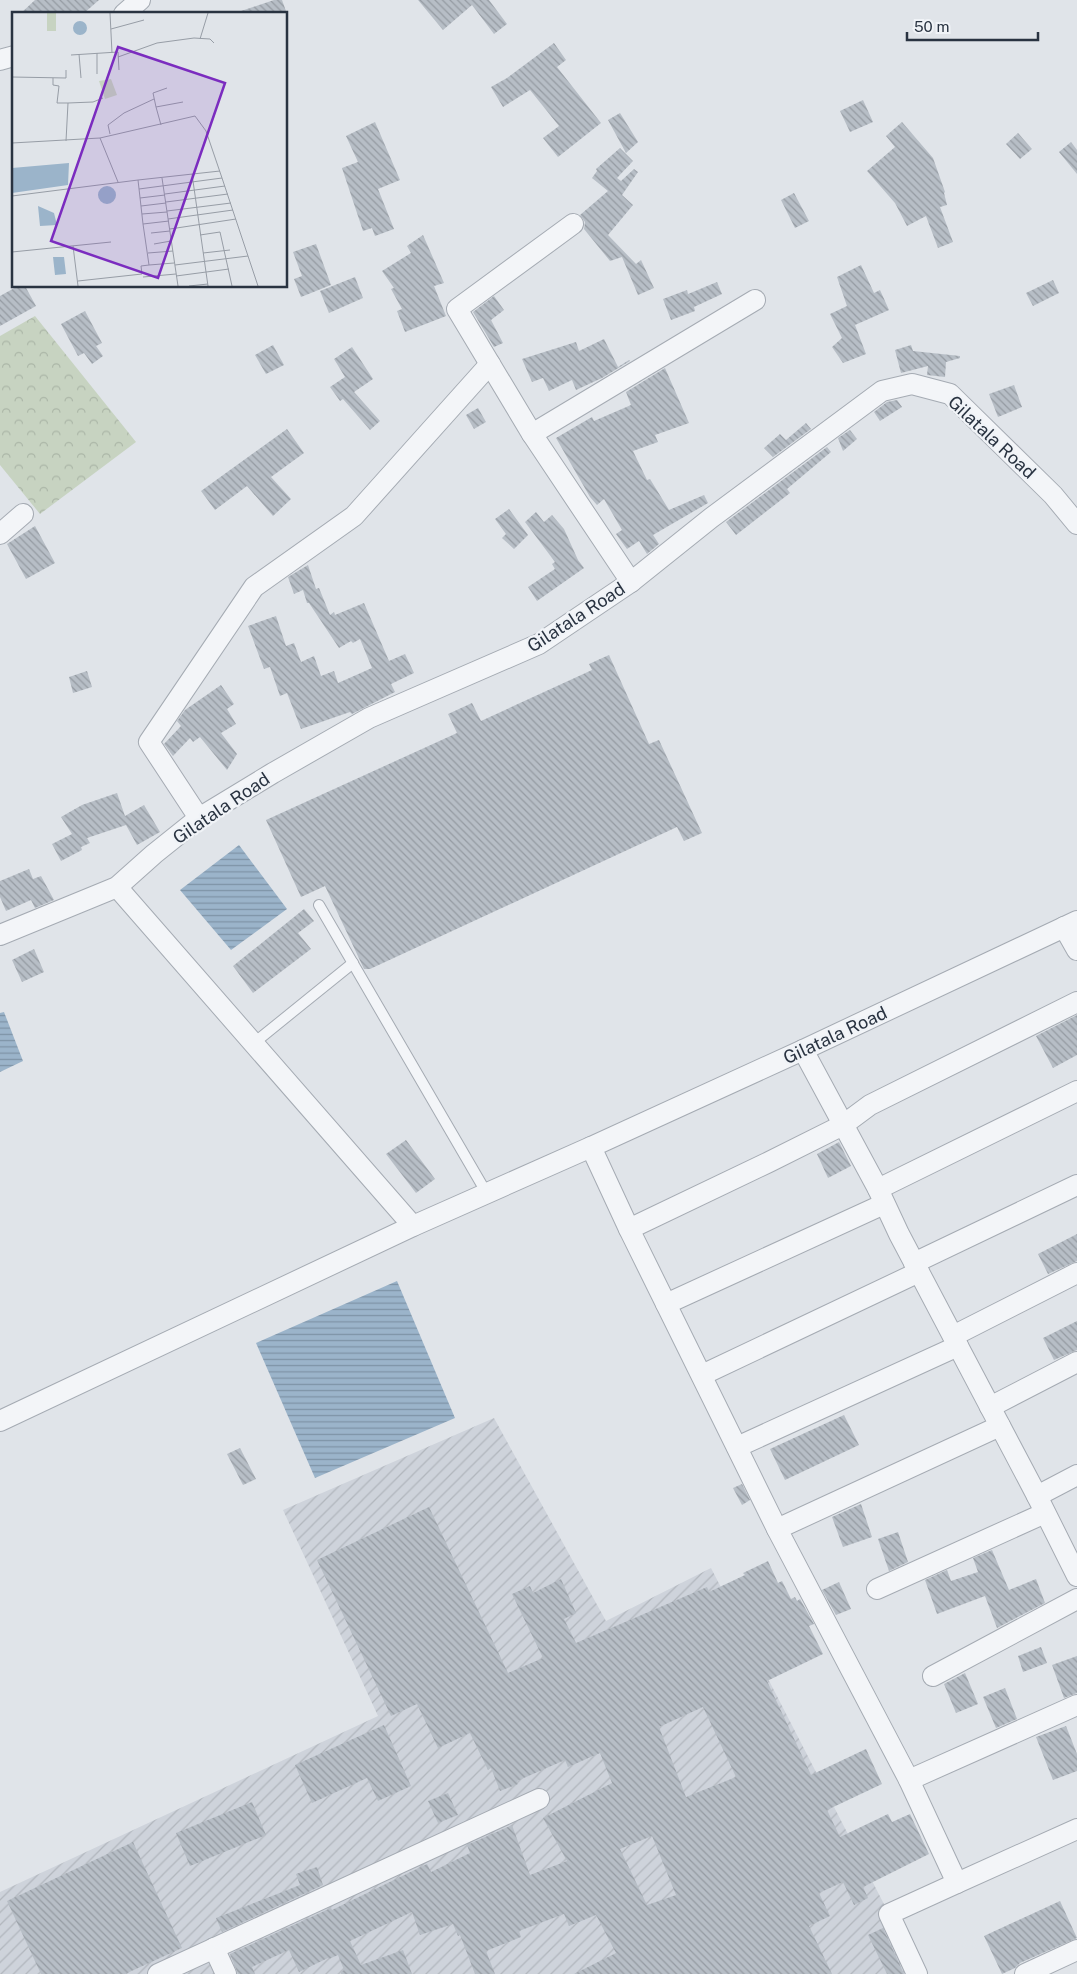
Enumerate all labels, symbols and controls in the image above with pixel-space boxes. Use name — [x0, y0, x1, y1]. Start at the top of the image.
scale bar — [907, 10, 1038, 42]
inset map — [12, 12, 288, 288]
text: 50 m — [914, 18, 949, 35]
street label: Gilatala Road — [944, 391, 1040, 483]
street label: Gilatala Road — [523, 578, 629, 656]
street label: Gilatala Road — [169, 768, 273, 848]
street label: Gilatala Road — [780, 1002, 890, 1068]

